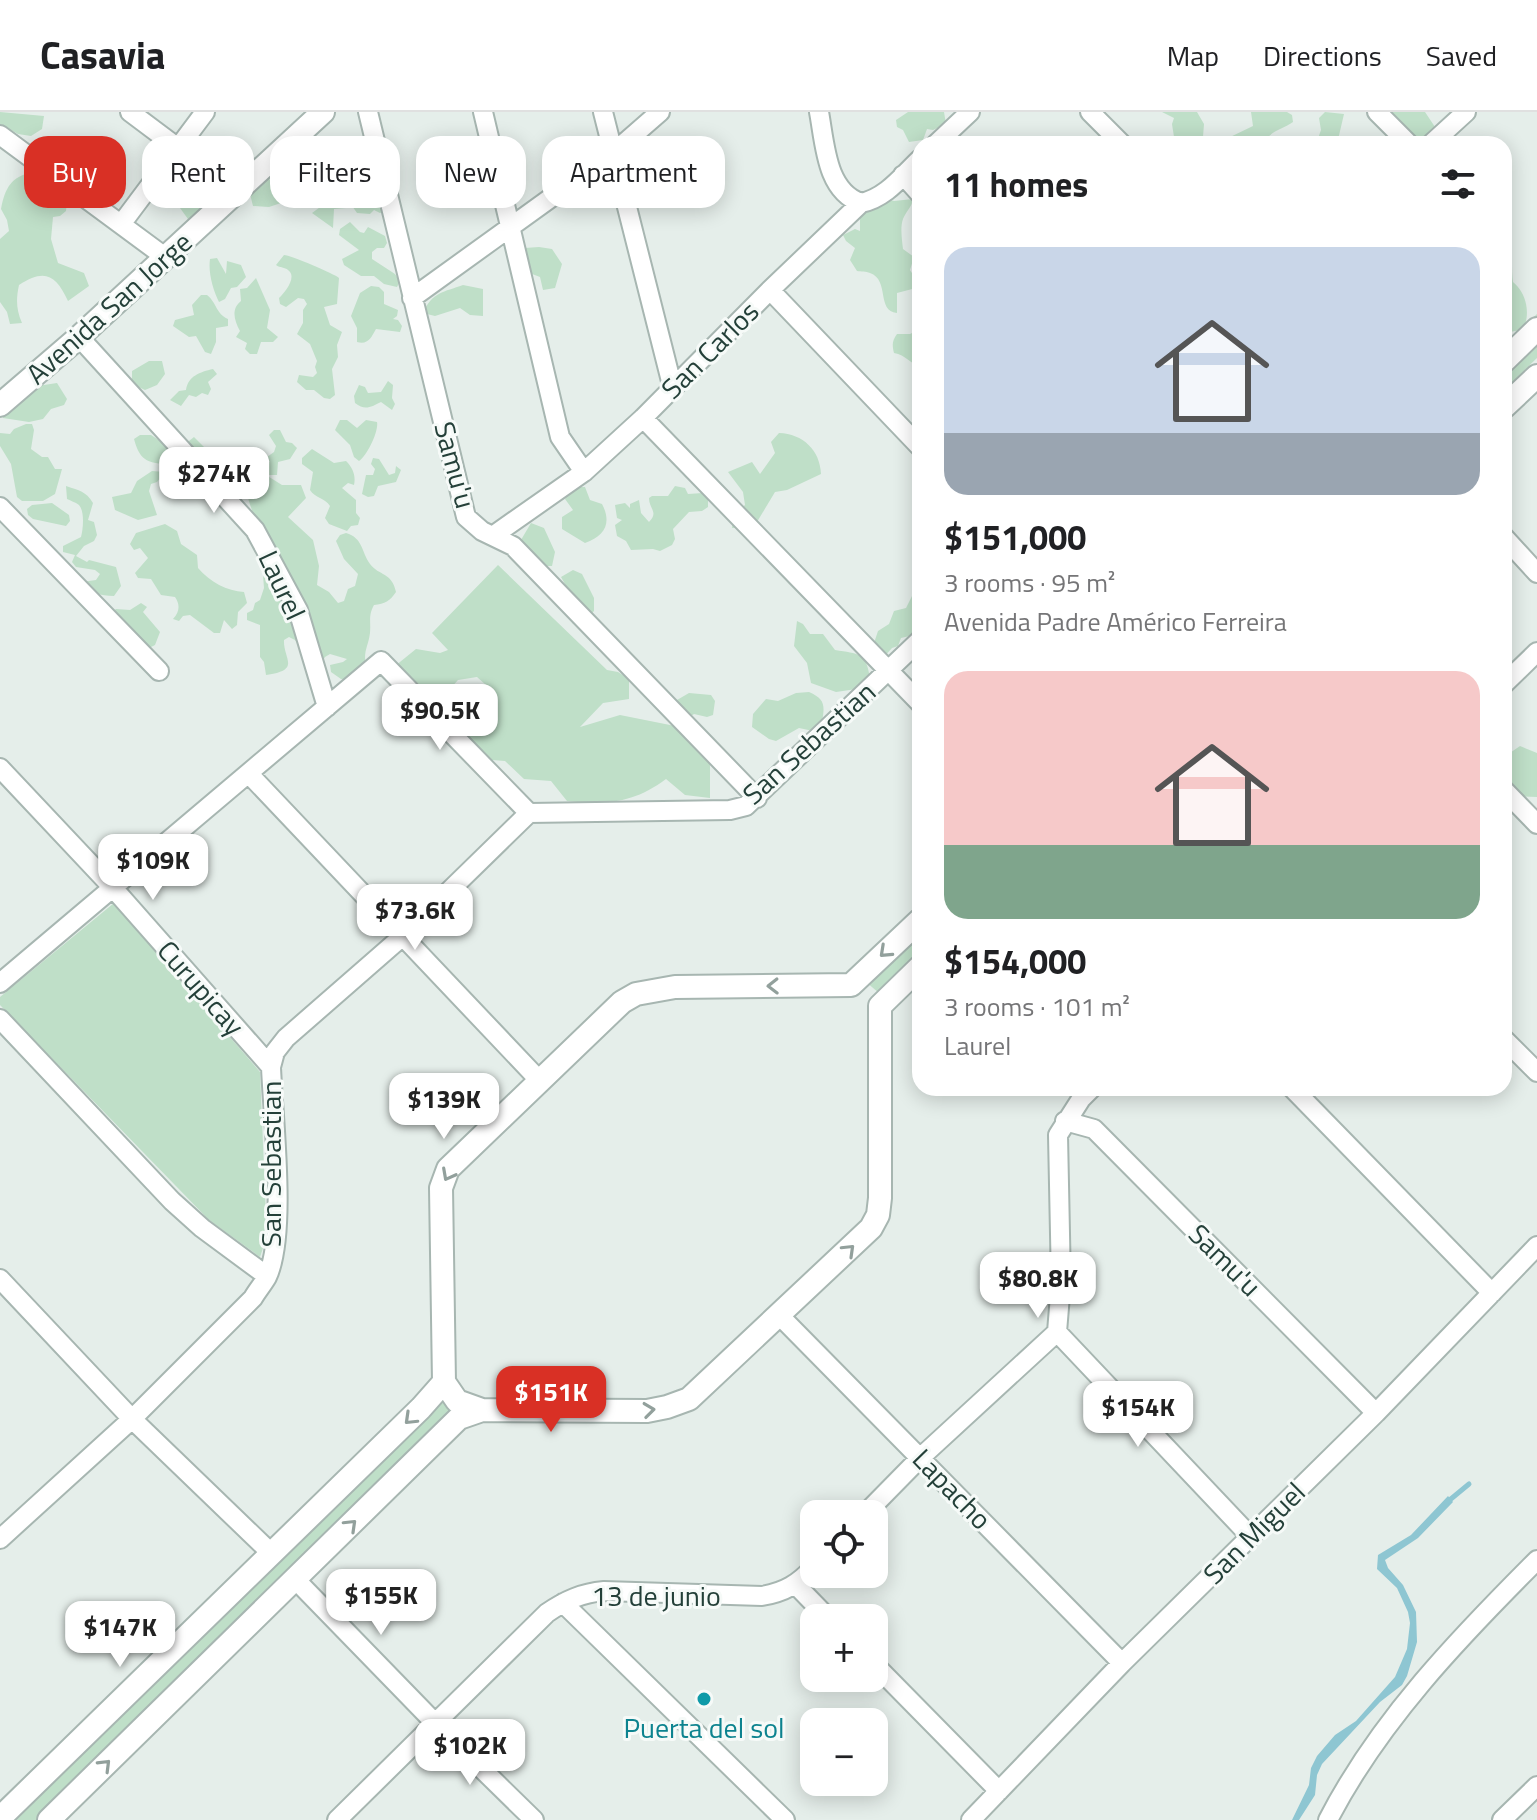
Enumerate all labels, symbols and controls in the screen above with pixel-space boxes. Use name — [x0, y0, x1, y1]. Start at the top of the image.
text: Casavia — [40, 26, 165, 84]
text: Map — [1167, 34, 1219, 77]
text: Directions — [1263, 34, 1382, 77]
text: Saved — [1426, 34, 1497, 77]
chip: Buy — [24, 136, 126, 208]
chip: Rent — [142, 136, 254, 208]
chip: Filters — [270, 136, 400, 208]
chip: New — [416, 136, 526, 208]
chip: Apartment — [542, 136, 725, 208]
text: 11 homes — [944, 158, 1088, 210]
icon: filters — [1436, 162, 1480, 206]
street label: Avenida San Jorge — [16, 221, 201, 394]
street label: San Carlos — [651, 291, 769, 409]
icon: home — [1140, 299, 1284, 443]
street label: Samu'u — [423, 417, 488, 513]
pin: $274K — [158, 447, 270, 515]
text: $274K — [177, 453, 251, 492]
text: $151,000 — [944, 511, 1086, 563]
street label: Laurel — [248, 543, 317, 627]
text: 3 rooms · 95 m² — [944, 563, 1115, 602]
text: Avenida Padre Américo Ferreira — [944, 602, 1287, 641]
street label: San Sebastian — [732, 671, 885, 814]
pin: $90.5K — [375, 684, 505, 752]
text: $90.5K — [400, 690, 480, 729]
icon: home — [1140, 723, 1284, 867]
pin: $109K — [97, 834, 209, 902]
text: $109K — [116, 840, 190, 879]
pin: $73.6K — [350, 884, 480, 952]
text: $73.6K — [375, 890, 455, 929]
street label: Curupicay — [147, 930, 255, 1045]
text: $154,000 — [944, 935, 1086, 987]
one-way arrow — [880, 943, 895, 957]
one-way arrow — [766, 977, 779, 995]
text: 3 rooms · 101 m² — [944, 987, 1130, 1026]
text: Laurel — [944, 1026, 1011, 1065]
pin: $139K — [388, 1073, 500, 1141]
text: $139K — [407, 1079, 481, 1118]
street label: San Sebastian — [249, 1081, 292, 1247]
one-way arrow — [442, 1167, 457, 1181]
street label: Samu'u — [1179, 1213, 1272, 1306]
one-way arrow — [840, 1244, 854, 1259]
pin: $80.8K — [973, 1252, 1103, 1320]
text: $80.8K — [998, 1258, 1078, 1297]
pin: $151K — [495, 1366, 607, 1434]
text: $151K — [514, 1372, 588, 1411]
pin: $154K — [1082, 1381, 1194, 1449]
text: $154K — [1101, 1387, 1175, 1426]
one-way arrow — [642, 1402, 656, 1419]
one-way arrow — [405, 1410, 419, 1424]
street label: Lapacho — [903, 1438, 1002, 1539]
street label: San Miguel — [1193, 1472, 1315, 1594]
map controls — [800, 1500, 888, 1796]
button: locate — [800, 1500, 888, 1588]
one-way arrow — [342, 1520, 356, 1534]
pin: $155K — [325, 1569, 437, 1637]
street label: 13 de junio — [591, 1574, 721, 1617]
text: $155K — [344, 1575, 418, 1614]
pin: $147K — [64, 1601, 176, 1669]
button: + — [800, 1604, 888, 1692]
text: $147K — [83, 1607, 157, 1646]
marker: Puerta del sol — [695, 1690, 713, 1708]
place label: Puerta del sol — [623, 1706, 785, 1749]
button: − — [800, 1708, 888, 1796]
pin: $102K — [414, 1719, 526, 1787]
text: $102K — [433, 1725, 507, 1764]
one-way arrow — [96, 1760, 110, 1774]

